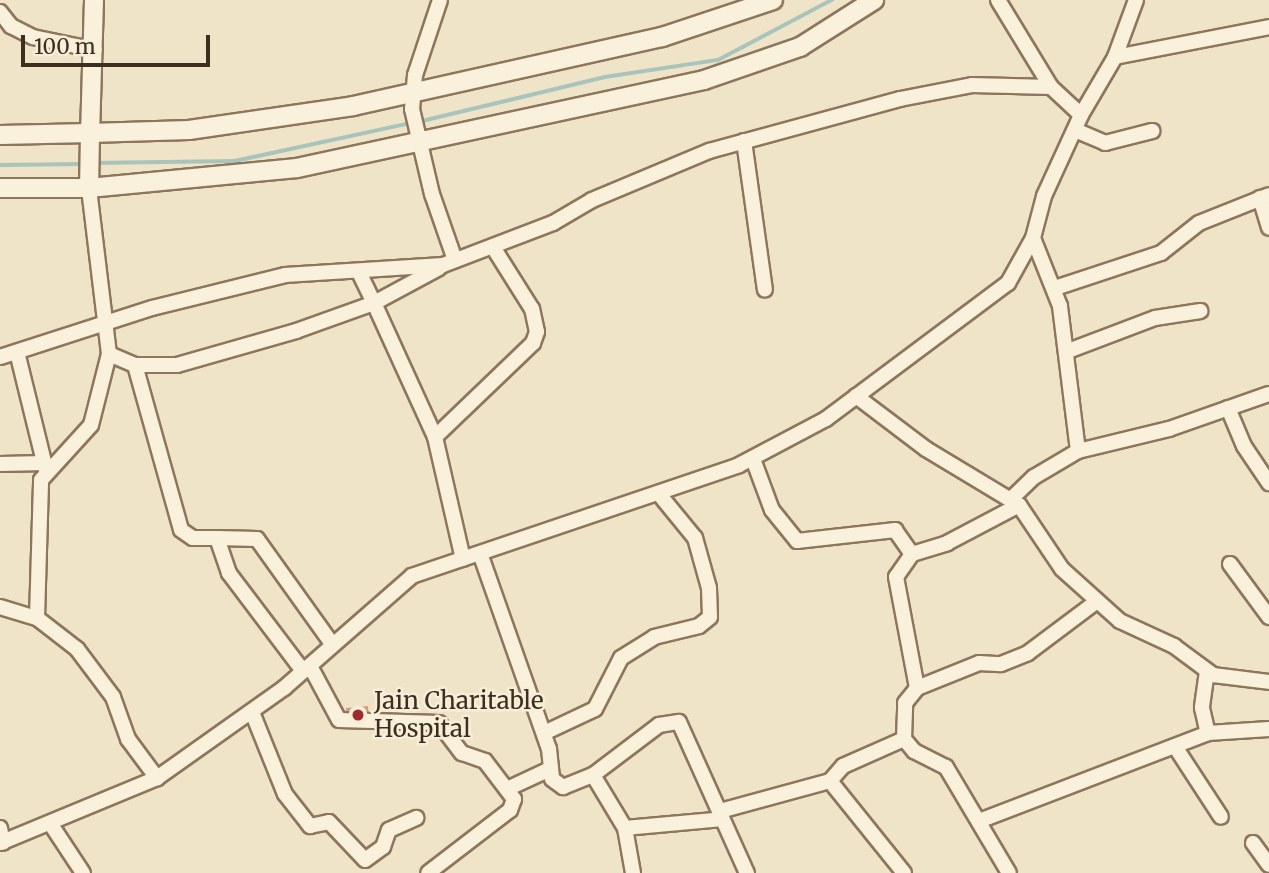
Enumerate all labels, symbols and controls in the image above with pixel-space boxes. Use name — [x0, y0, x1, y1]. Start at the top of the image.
scale bar — [24, 21, 214, 65]
text: 100 m — [34, 33, 96, 60]
place label: Jain Charitable Hospital — [374, 687, 543, 743]
marker: Jain Charitable Hospital — [348, 705, 368, 725]

